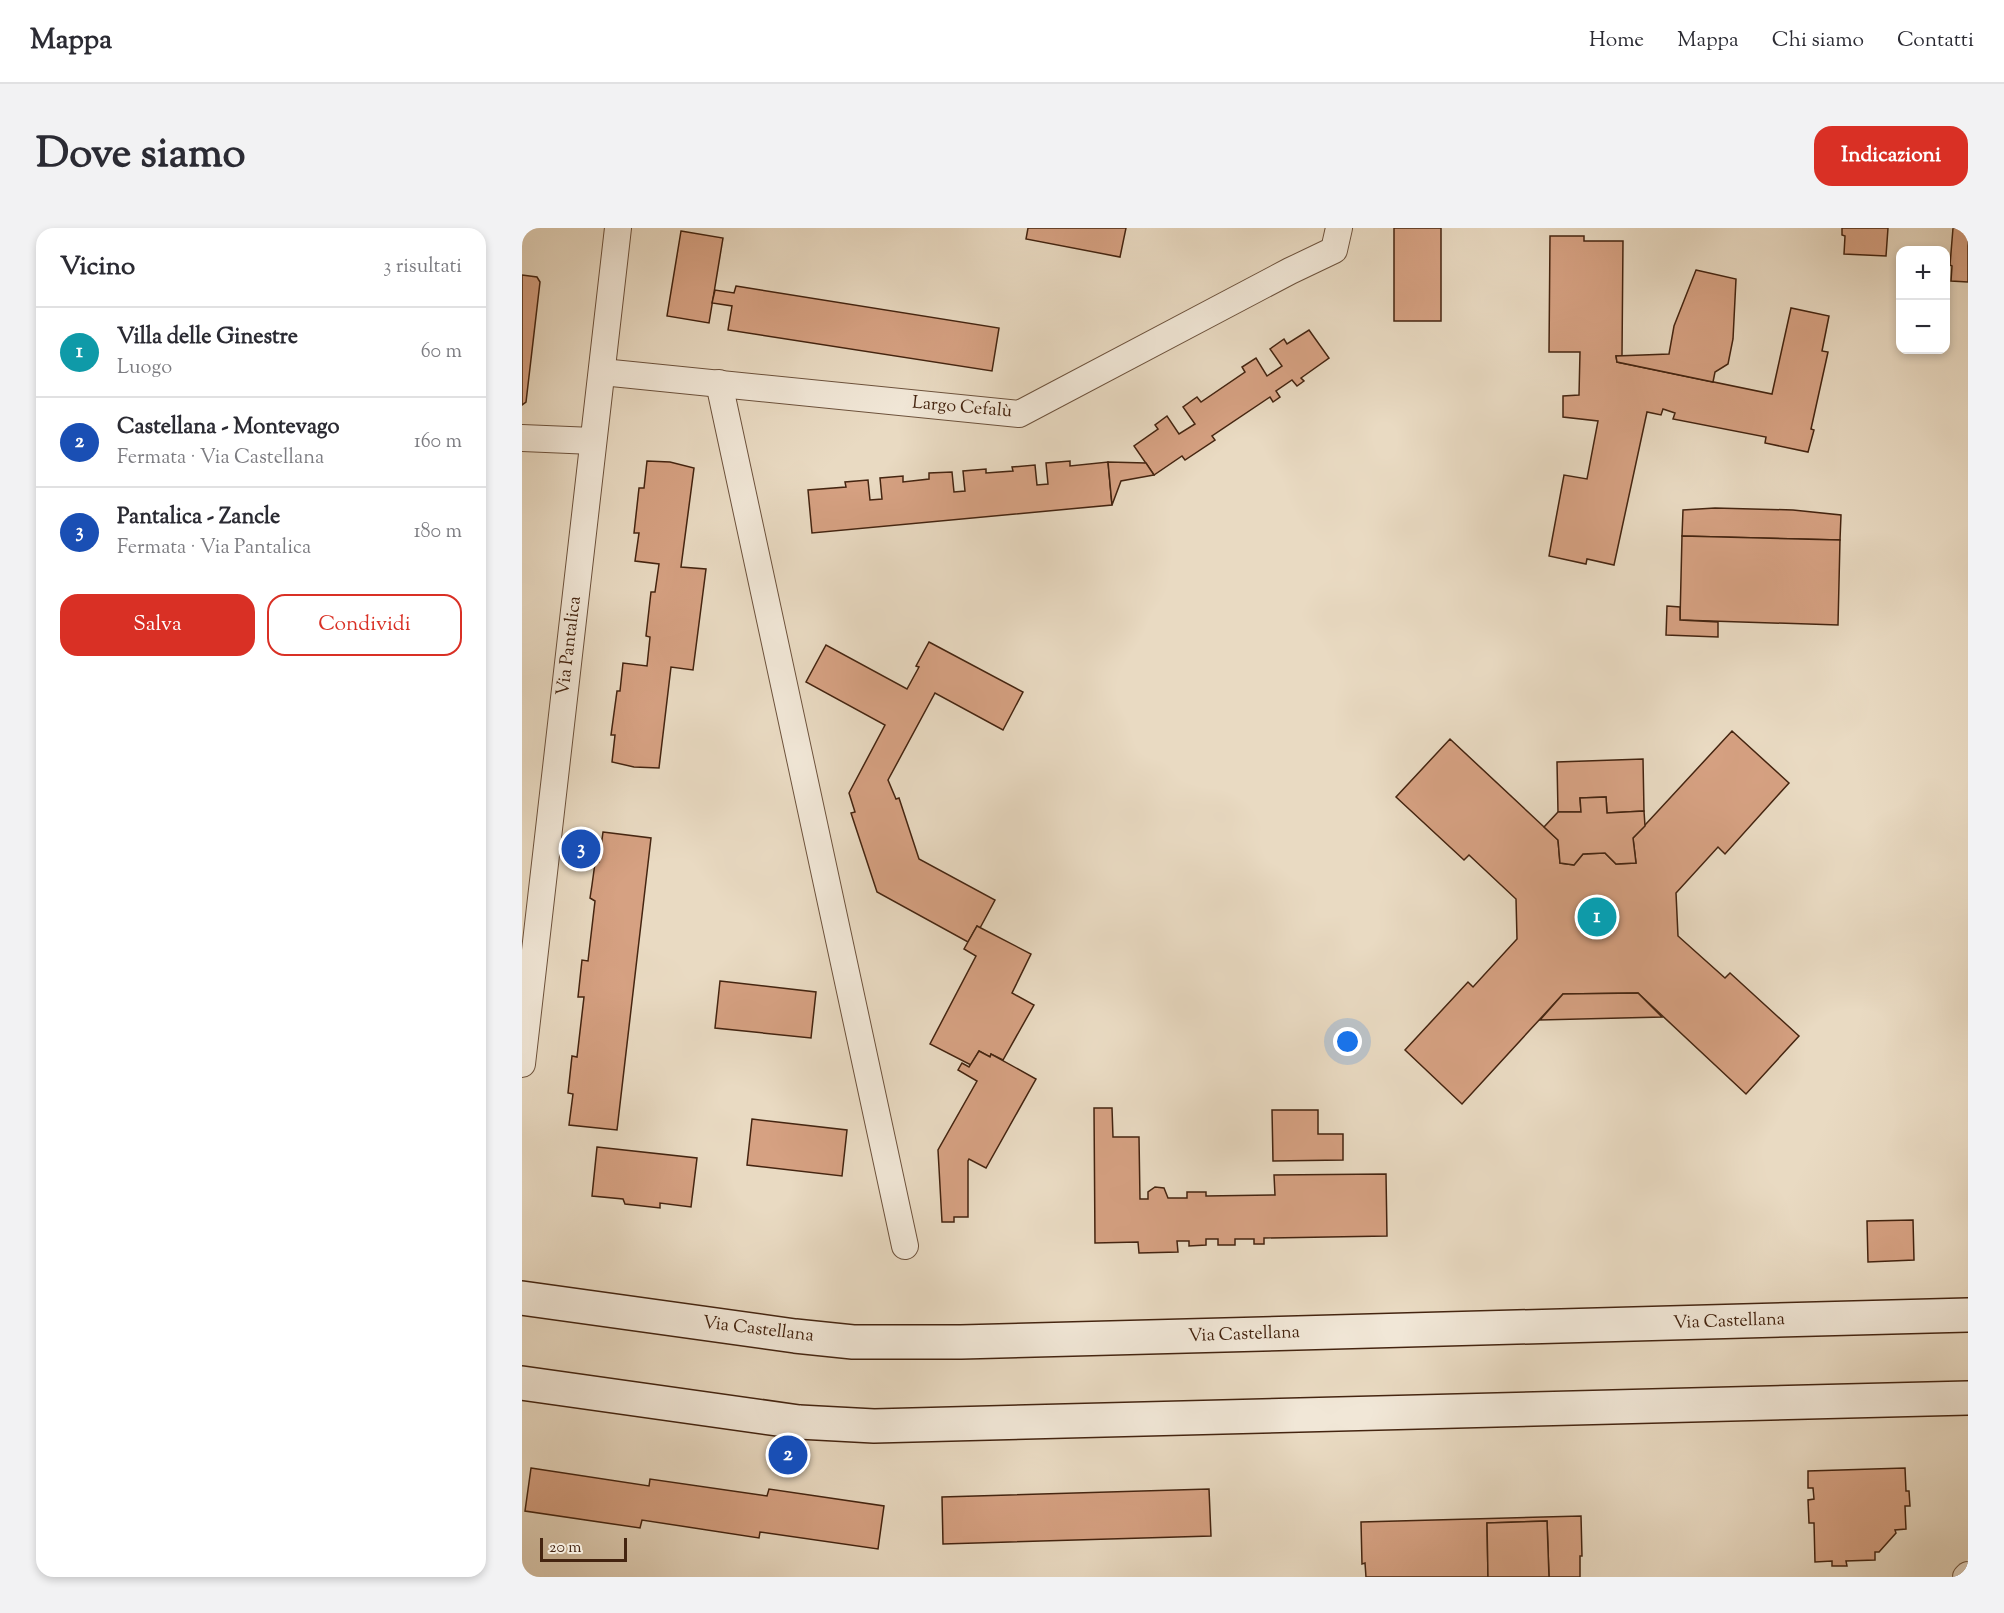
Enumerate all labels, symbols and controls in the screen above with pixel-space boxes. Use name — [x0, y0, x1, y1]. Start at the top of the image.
text: Mappa — [30, 21, 112, 61]
text: Home — [1589, 26, 1644, 56]
text: Mappa — [1677, 26, 1739, 56]
text: Chi siamo — [1772, 26, 1864, 56]
text: Contatti — [1897, 26, 1974, 56]
text: Dove siamo — [36, 126, 245, 186]
button: Indicazioni — [1814, 126, 1968, 186]
map controls — [1896, 246, 1950, 354]
button: + — [1896, 246, 1950, 300]
text: Vicino — [60, 249, 135, 286]
text: 3 risultati — [383, 253, 462, 282]
button: − — [1896, 300, 1950, 354]
text: Villa delle Ginestre — [117, 322, 298, 354]
text: 1 — [76, 338, 83, 367]
text: 60 m — [421, 338, 462, 367]
text: Luogo — [117, 354, 172, 383]
street label: Largo Cefalù — [911, 391, 1013, 425]
text: Castellana - Montevago — [117, 412, 339, 444]
text: 2 — [75, 428, 84, 457]
text: 160 m — [414, 428, 462, 457]
text: Fermata · Via Castellana — [117, 444, 324, 473]
text: Pantalica - Zancle — [117, 502, 280, 534]
text: 3 — [75, 518, 84, 547]
text: 180 m — [414, 518, 462, 547]
text: Fermata · Via Pantalica — [117, 534, 311, 563]
button: Salva — [60, 594, 255, 656]
button: Condividi — [267, 594, 462, 656]
street label: Via Pantalica — [551, 595, 589, 697]
pin: 3 — [562, 826, 600, 872]
pin: 1 — [1578, 894, 1616, 940]
your location — [1333, 1027, 1362, 1056]
street label: Via Castellana — [1673, 1307, 1785, 1337]
street label: Via Castellana — [701, 1310, 815, 1350]
street label: Via Castellana — [1188, 1320, 1300, 1350]
pin: 2 — [768, 1432, 808, 1478]
scale bar — [540, 1535, 627, 1562]
text: 20 m — [549, 1537, 582, 1560]

